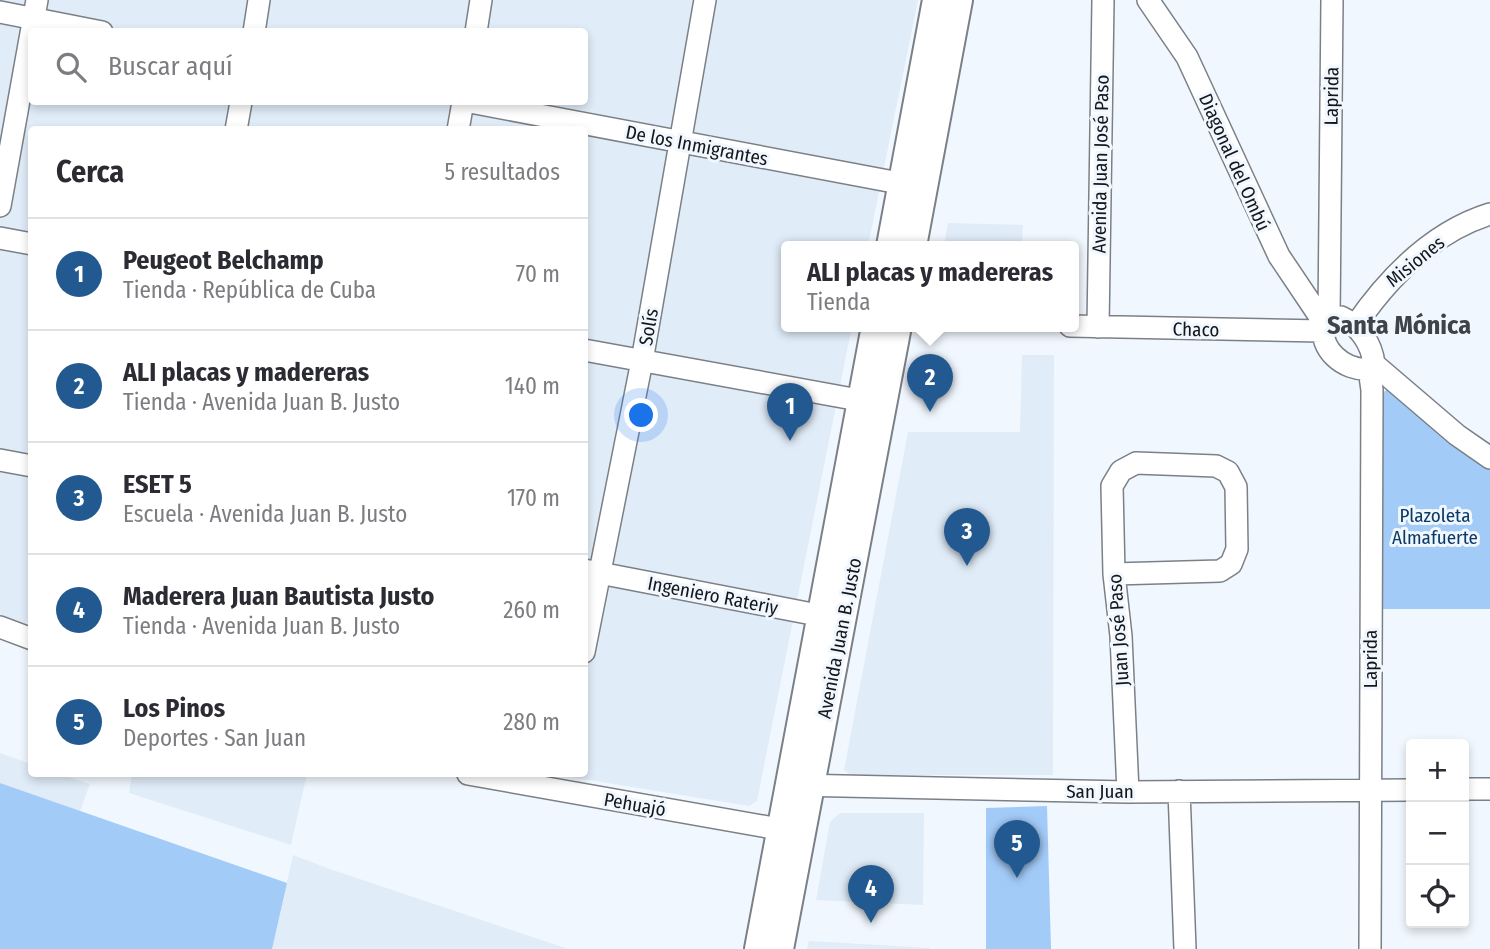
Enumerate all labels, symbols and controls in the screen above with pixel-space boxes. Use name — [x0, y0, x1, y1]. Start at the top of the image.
search box — [28, 28, 588, 105]
icon: search — [52, 48, 90, 86]
text: Buscar aquí — [108, 51, 233, 82]
street label: Laprida — [1319, 66, 1344, 126]
street label: Avenida Juan José Paso — [1087, 74, 1114, 254]
street label: Diagonal del Ombú — [1194, 90, 1275, 234]
street label: De los Inmigrantes — [624, 120, 770, 171]
text: Cerca — [56, 154, 124, 190]
text: 5 resultados — [444, 158, 560, 186]
street label: Misiones — [1381, 231, 1449, 292]
popup — [781, 241, 1079, 332]
text: Peugeot Belchamp — [123, 245, 324, 276]
text: ALI placas y madereras — [807, 257, 1053, 288]
text: 1 — [74, 260, 84, 288]
text: 70 m — [516, 260, 560, 288]
text: Tienda · República de Cuba — [123, 276, 376, 304]
text: Tienda — [807, 288, 870, 316]
street label: Solís — [634, 307, 663, 347]
district label: Santa Mónica — [1327, 310, 1471, 341]
street label: Chaco — [1173, 318, 1219, 341]
pin: 2 — [907, 354, 953, 412]
text: ALI placas y madereras — [123, 357, 369, 388]
text: 2 — [74, 372, 84, 400]
text: 140 m — [505, 372, 560, 400]
pin: 1 — [767, 383, 813, 441]
text: Tienda · Avenida Juan B. Justo — [123, 388, 400, 416]
your location — [624, 398, 658, 432]
text: ESET 5 — [123, 469, 192, 500]
text: 3 — [74, 484, 84, 512]
text: 170 m — [507, 484, 560, 512]
text: Escuela · Avenida Juan B. Justo — [123, 500, 407, 528]
park label: Plazoleta Almafuerte — [1392, 504, 1478, 549]
pin: 3 — [944, 508, 990, 566]
street label: Avenida Juan B. Justo — [813, 556, 866, 721]
street label: Ingeniero Rateriy — [646, 572, 781, 620]
street label: Juan José Paso — [1103, 573, 1134, 687]
text: Maderera Juan Bautista Justo — [123, 581, 434, 612]
text: 4 — [73, 596, 85, 624]
text: 260 m — [503, 596, 560, 624]
text: Tienda · Avenida Juan B. Justo — [123, 612, 400, 640]
street label: Laprida — [1359, 630, 1382, 688]
text: Los Pinos — [123, 693, 225, 724]
text: 5 — [73, 708, 85, 736]
text: 280 m — [503, 708, 560, 736]
text: Deportes · San Juan — [123, 724, 306, 752]
map controls — [1406, 739, 1469, 928]
button: + — [1406, 739, 1469, 802]
street label: San Juan — [1066, 780, 1134, 803]
street label: Pehuajó — [602, 788, 668, 821]
button: − — [1406, 802, 1469, 865]
pin: 5 — [994, 820, 1040, 878]
pin: 4 — [848, 865, 894, 923]
button: locate — [1406, 865, 1469, 928]

